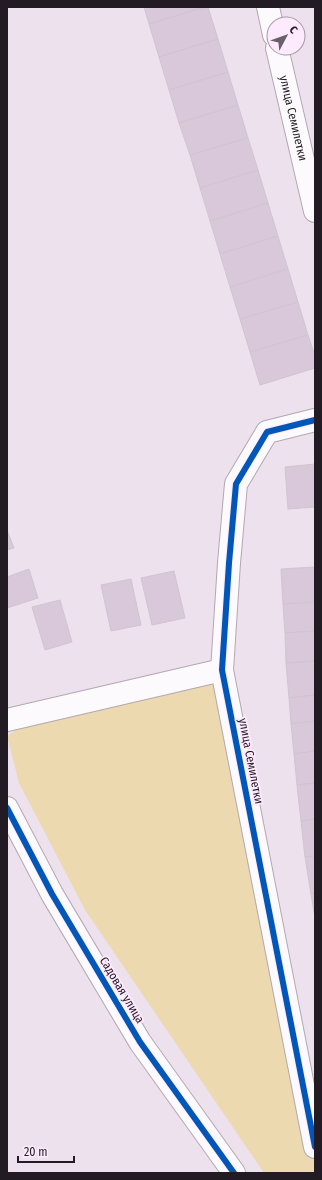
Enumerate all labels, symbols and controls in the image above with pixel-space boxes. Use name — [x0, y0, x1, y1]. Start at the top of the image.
north arrow — [266, 16, 306, 56]
text: С — [286, 23, 300, 36]
street label: улица Семилетки — [277, 74, 310, 162]
street label: улица Семилетки — [236, 717, 266, 805]
street label: Садовая улица — [97, 954, 147, 1026]
scale bar — [18, 1138, 74, 1164]
text: 20 m — [24, 1145, 48, 1159]

